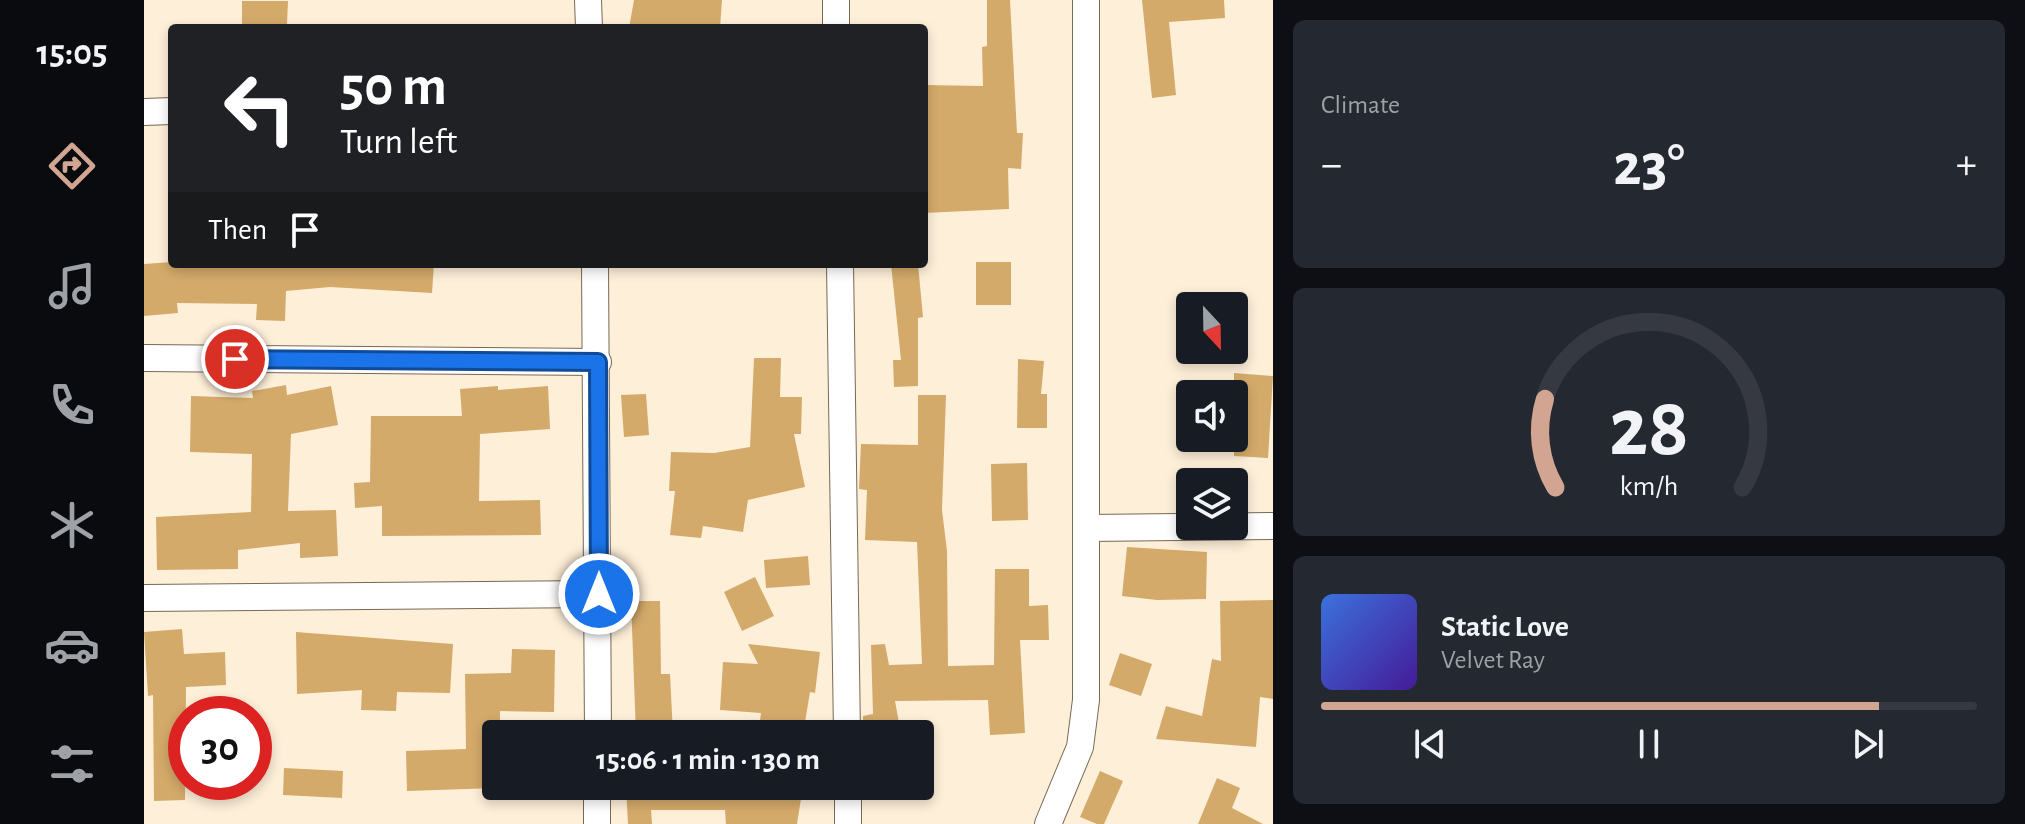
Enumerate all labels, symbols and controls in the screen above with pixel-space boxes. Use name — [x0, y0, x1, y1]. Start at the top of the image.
text: 15:05 — [36, 35, 108, 71]
icon: left — [208, 56, 312, 160]
text: 50 m — [340, 59, 447, 115]
text: Climate — [1321, 92, 1400, 118]
text: Turn left — [340, 124, 457, 160]
text: 23° — [1613, 136, 1685, 196]
icon: directions — [44, 138, 100, 194]
text: − — [1321, 143, 1342, 187]
text: + — [1956, 143, 1977, 187]
icon: arrive — [283, 208, 327, 252]
text: Then — [208, 215, 267, 245]
icon: music — [44, 258, 100, 314]
north arrow — [1176, 292, 1248, 364]
map controls — [1176, 292, 1248, 540]
pin — [201, 325, 269, 393]
icon: arrive — [213, 337, 257, 381]
icon: phone — [44, 377, 100, 433]
button: sound — [1176, 380, 1248, 452]
text: 28 — [1609, 387, 1689, 471]
button: layers — [1176, 468, 1248, 540]
text: km/h — [1620, 472, 1678, 501]
icon: climate — [44, 497, 100, 553]
position arrow — [557, 552, 641, 636]
text: Static Love — [1441, 612, 1569, 642]
icon: car — [44, 617, 100, 673]
text: Velvet Ray — [1441, 647, 1545, 673]
speed limit sign: 30 — [168, 696, 272, 800]
icon: previous — [1408, 722, 1452, 766]
icon: pause — [1627, 722, 1671, 766]
icon: next — [1846, 722, 1890, 766]
icon: filters — [44, 736, 100, 792]
text: 15:06 · 1 min · 130 m — [596, 745, 820, 775]

